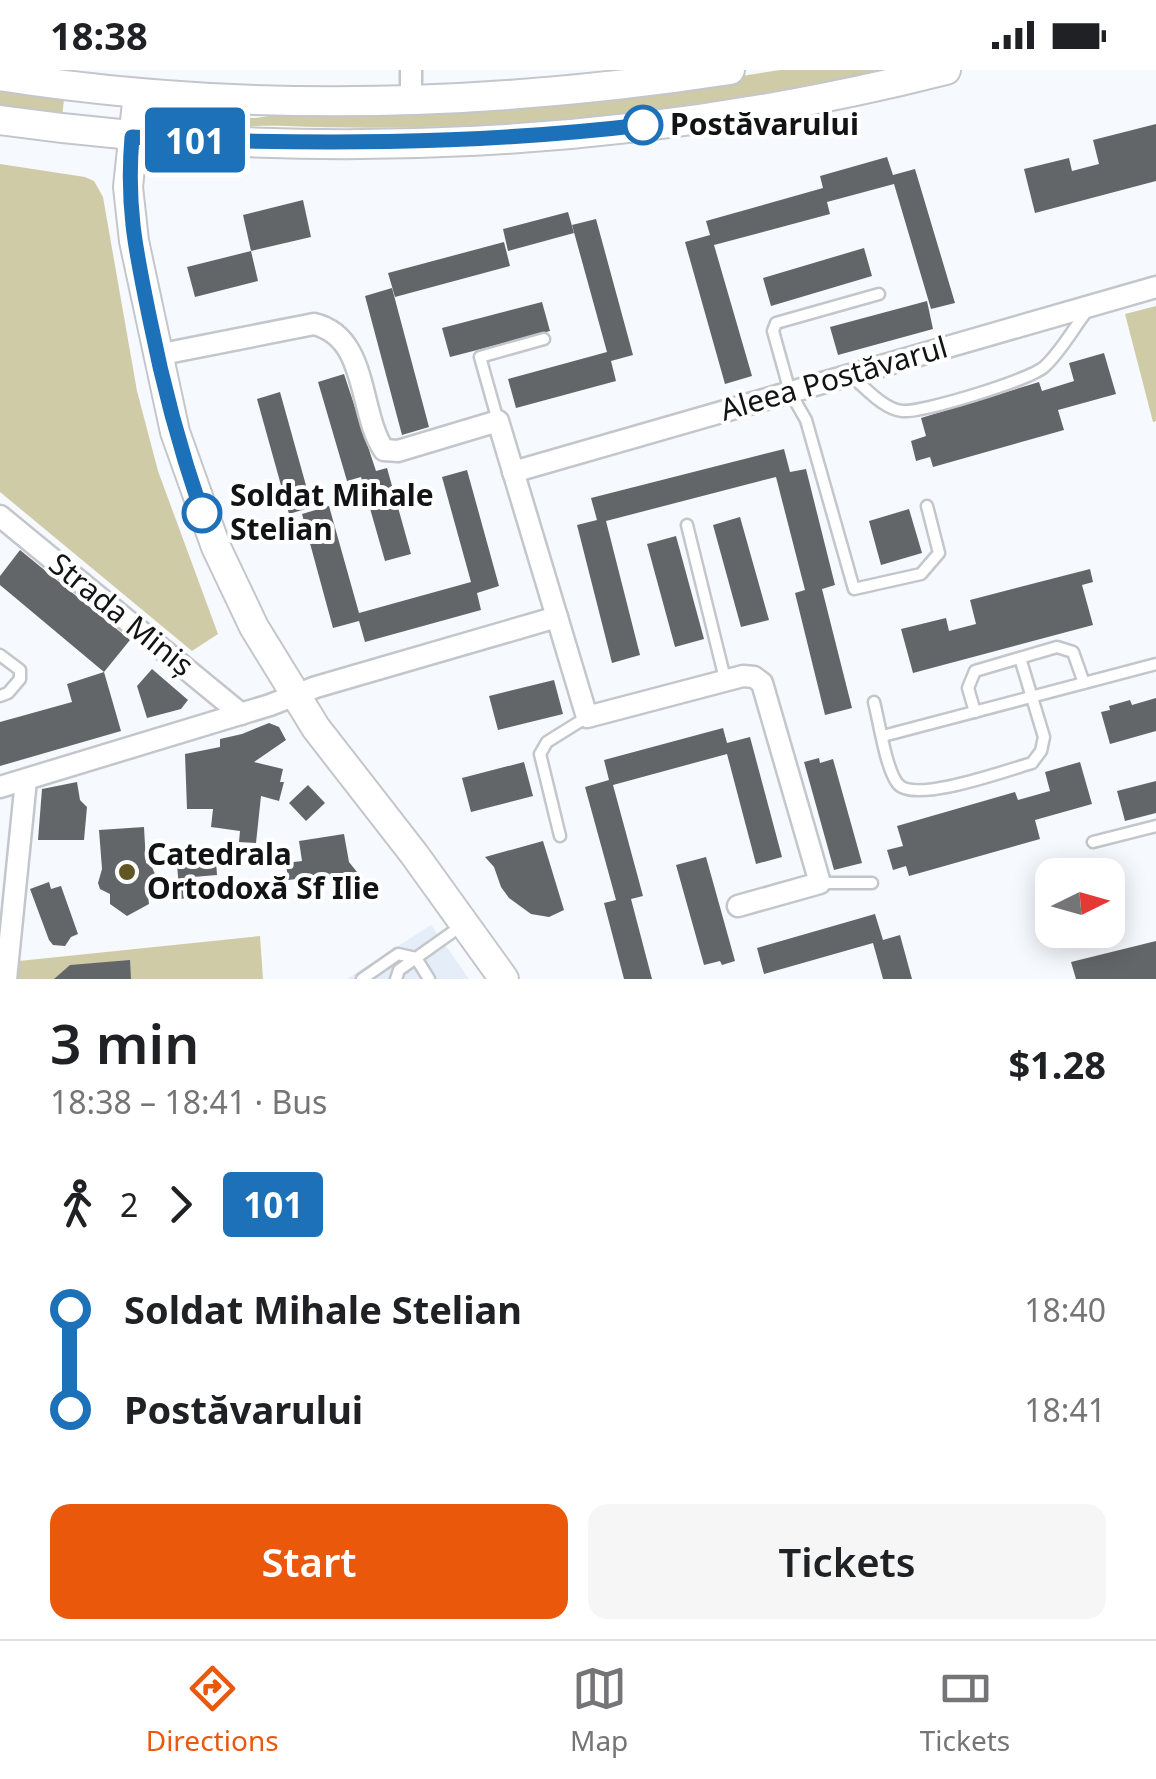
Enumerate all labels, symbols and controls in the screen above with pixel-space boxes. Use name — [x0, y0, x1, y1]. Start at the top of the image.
text: 18:38 — [50, 9, 148, 61]
place label: Postăvarului — [670, 103, 859, 144]
marker: Postăvarului — [624, 106, 662, 144]
line badge: 101 — [138, 108, 252, 172]
text: 101 — [165, 117, 225, 164]
street label: Aleea Postăvarul — [715, 326, 952, 430]
place label: Soldat Mihale Stelian — [230, 474, 434, 549]
marker: Soldat Mihale Stelian — [183, 494, 221, 532]
street label: Strada Miniș — [41, 543, 203, 685]
place label: Catedrala Ortodoxă Sf Ilie — [147, 833, 380, 908]
north arrow — [1035, 858, 1125, 948]
map controls — [1035, 858, 1125, 948]
marker: Catedrala Ortodoxă Sf Ilie — [116, 861, 138, 883]
text: 3 min — [50, 1005, 199, 1080]
text: $1.28 — [1008, 1038, 1106, 1090]
text: 18:38 – 18:41 · Bus — [50, 1080, 327, 1123]
icon: walk — [50, 1177, 105, 1232]
icon: forward — [153, 1177, 208, 1232]
text: 101 — [243, 1181, 303, 1228]
text: 2 — [120, 1183, 138, 1226]
text: Soldat Mihale Stelian — [124, 1283, 522, 1335]
text: 18:40 — [1024, 1288, 1106, 1331]
text: Postăvarului — [124, 1383, 363, 1435]
text: 18:41 — [1024, 1388, 1106, 1431]
button: Start — [50, 1504, 568, 1619]
button: Tickets — [588, 1504, 1106, 1619]
tab: Directions — [146, 1661, 279, 1759]
tab: Map — [570, 1661, 628, 1759]
tab: Tickets — [920, 1661, 1010, 1759]

